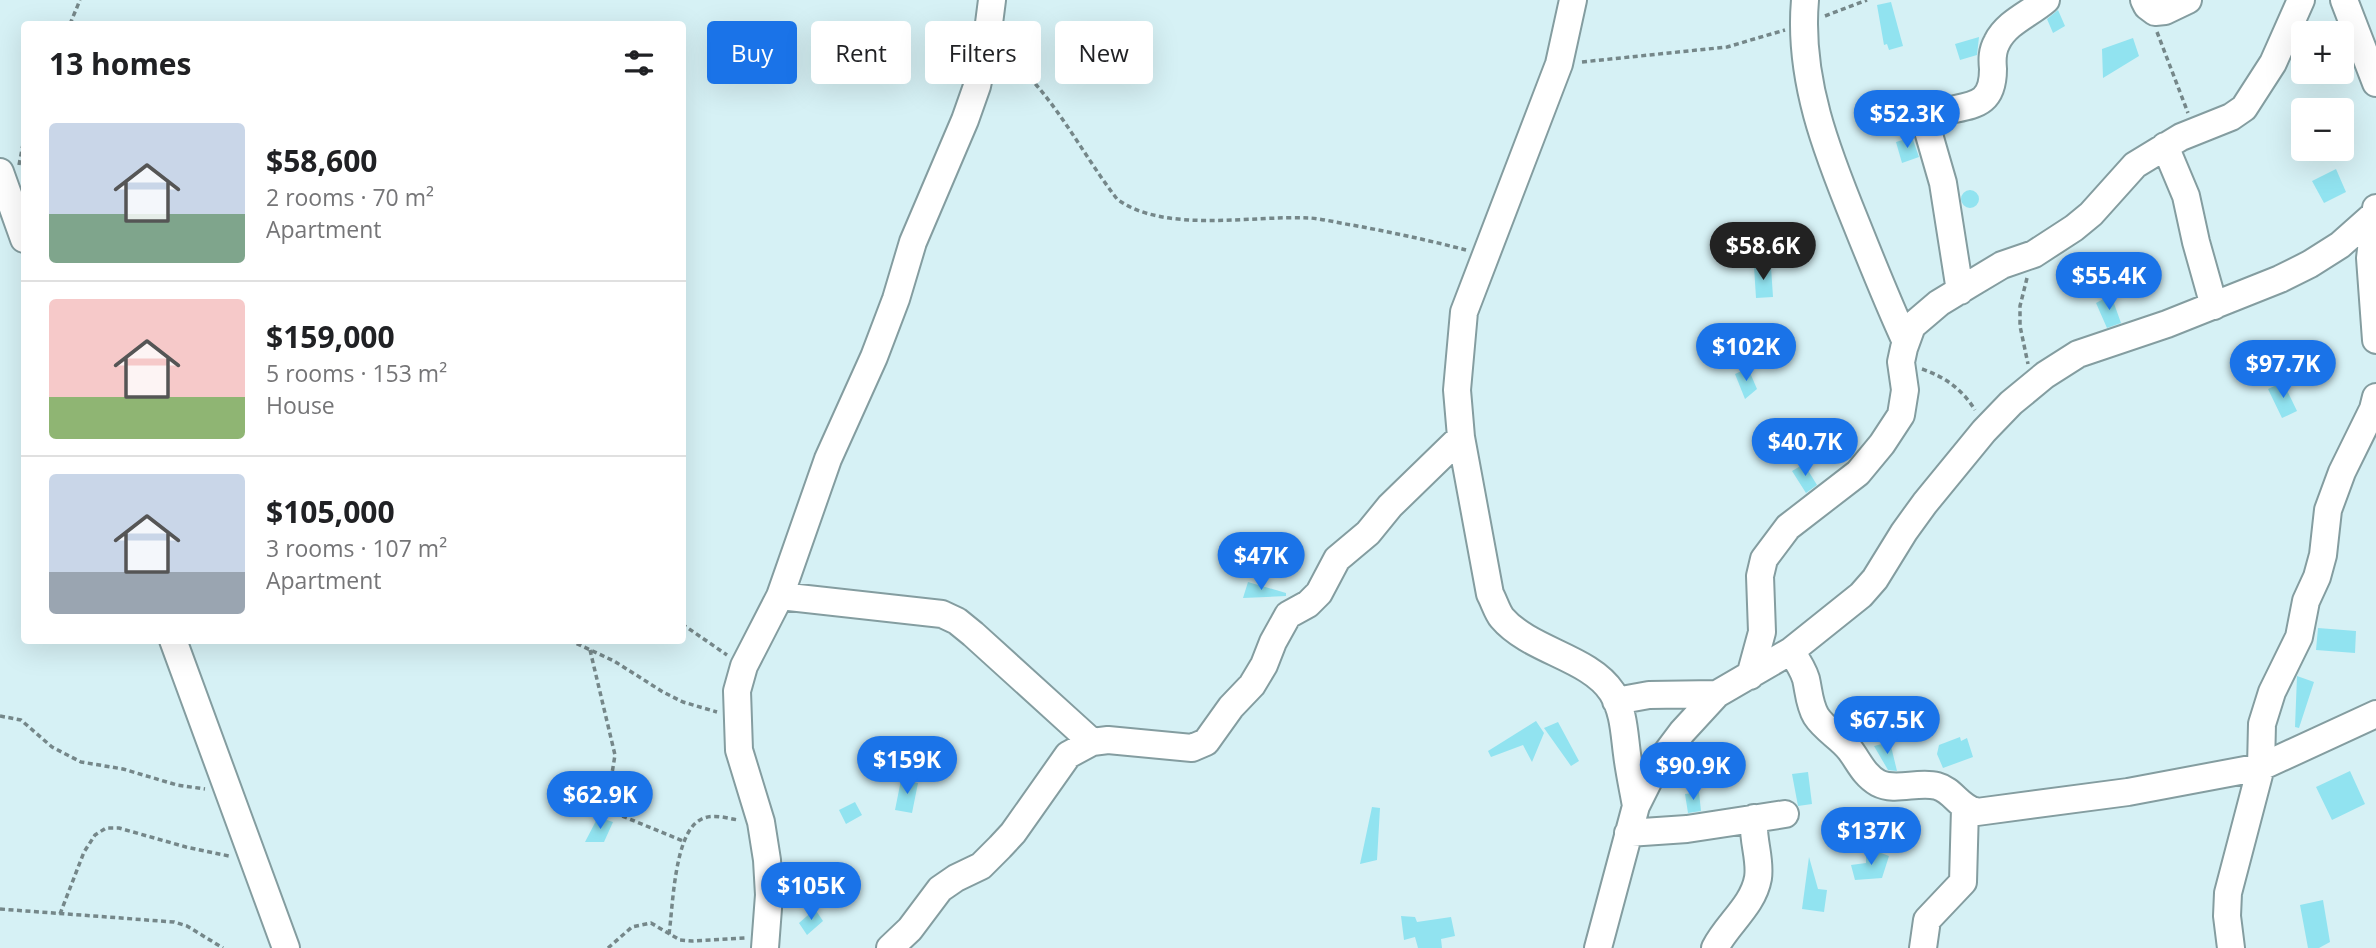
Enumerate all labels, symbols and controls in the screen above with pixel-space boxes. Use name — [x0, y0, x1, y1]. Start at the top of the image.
chip: Buy — [707, 21, 797, 84]
chip: Rent — [811, 21, 911, 84]
chip: Filters — [925, 21, 1041, 84]
chip: New — [1055, 21, 1153, 84]
map controls — [2291, 21, 2354, 161]
button: + — [2291, 21, 2354, 84]
text: 13 homes — [49, 43, 192, 84]
icon: filters — [620, 44, 658, 82]
pin: $52.3K — [1850, 90, 1964, 150]
text: $52.3K — [1870, 97, 1944, 129]
button: − — [2291, 98, 2354, 161]
text: $58,600 — [266, 140, 377, 181]
icon: home — [105, 151, 189, 235]
text: 2 rooms · 70 m² — [266, 181, 434, 213]
text: Apartment — [266, 213, 382, 245]
pin: $58.6K — [1706, 222, 1820, 282]
text: $58.6K — [1726, 229, 1800, 261]
pin: $55.4K — [2052, 252, 2166, 312]
text: $55.4K — [2072, 259, 2146, 291]
text: $159,000 — [266, 316, 395, 357]
pin: $102K — [1697, 324, 1795, 383]
icon: home — [105, 327, 189, 411]
text: $102K — [1712, 330, 1780, 362]
pin: $97.7K — [2226, 340, 2340, 400]
text: $97.7K — [2246, 347, 2320, 379]
text: 5 rooms · 153 m² — [266, 357, 447, 389]
text: House — [266, 389, 335, 421]
pin: $40.7K — [1748, 419, 1862, 478]
text: $40.7K — [1768, 425, 1842, 457]
text: $105,000 — [266, 491, 395, 532]
icon: home — [105, 502, 189, 586]
text: 3 rooms · 107 m² — [266, 532, 447, 564]
pin: $47K — [1220, 532, 1302, 592]
text: $47K — [1234, 539, 1288, 571]
text: Apartment — [266, 564, 382, 596]
pin: $67.5K — [1830, 696, 1944, 756]
text: $67.5K — [1850, 703, 1924, 735]
pin: $159K — [858, 736, 956, 796]
pin: $90.9K — [1636, 742, 1750, 802]
text: $159K — [873, 743, 941, 775]
text: $90.9K — [1656, 749, 1730, 781]
pin: $62.9K — [543, 772, 657, 831]
text: $62.9K — [563, 778, 637, 810]
pin: $137K — [1822, 808, 1920, 867]
text: $137K — [1837, 814, 1905, 846]
pin: $105K — [762, 862, 860, 922]
text: $105K — [777, 869, 845, 901]

